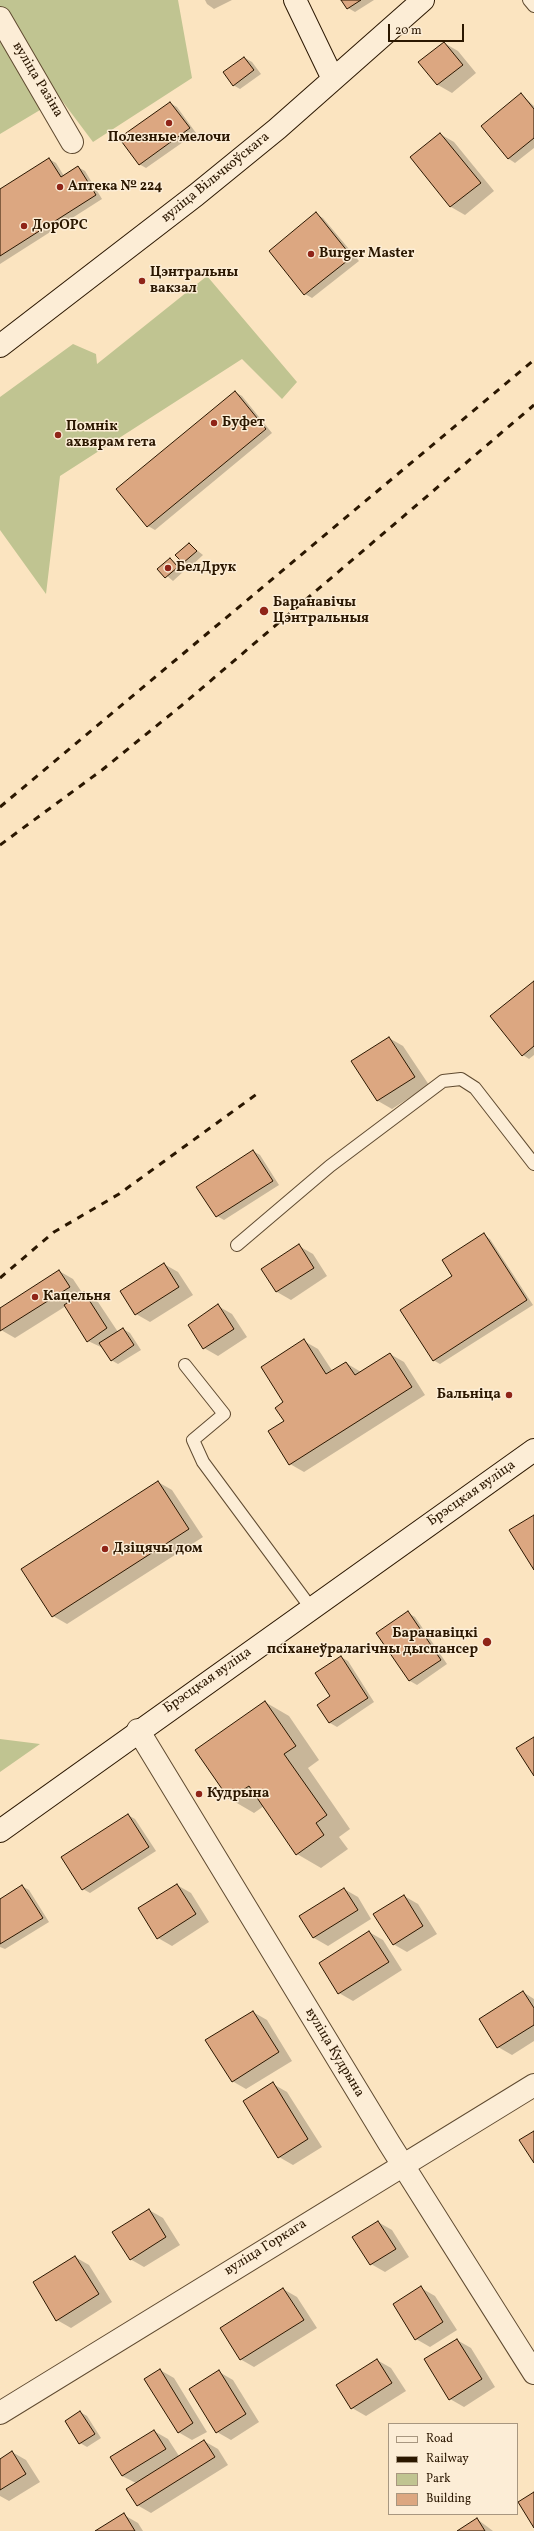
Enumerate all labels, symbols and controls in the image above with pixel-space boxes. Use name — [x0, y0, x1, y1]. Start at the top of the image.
scale bar — [390, 16, 466, 42]
text: 20 m — [395, 23, 422, 39]
street label: вуліца Разіна — [8, 39, 66, 121]
marker: Полезные мелочи — [164, 118, 174, 128]
street label: вуліца Вільчкоўскага — [158, 129, 274, 227]
place label: Полезные мелочи — [108, 130, 230, 146]
place label: Аптека № 224 — [68, 179, 163, 195]
marker: Аптека № 224 — [55, 182, 65, 192]
place label: ДорОРС — [32, 218, 88, 234]
marker: ДорОРС — [19, 221, 29, 231]
place label: Burger Master — [319, 246, 414, 262]
marker: Burger Master — [306, 249, 316, 259]
place label: Цэнтральны вакзал — [150, 265, 238, 298]
marker: Цэнтральны вакзал — [137, 276, 147, 286]
place label: Буфет — [222, 415, 265, 431]
marker: Буфет — [209, 418, 219, 428]
place label: Помнік ахвярам гета — [66, 419, 156, 452]
marker: Помнік ахвярам гета — [53, 430, 63, 440]
place label: БелДрук — [176, 560, 236, 576]
marker: БелДрук — [163, 563, 173, 573]
place label: Баранавічы Цэнтральныя — [273, 595, 369, 628]
marker: Баранавічы Цэнтральныя — [258, 605, 270, 617]
place label: Кацельня — [43, 1289, 111, 1305]
marker: Кацельня — [30, 1292, 40, 1302]
place label: Бальніца — [437, 1387, 501, 1403]
marker: Бальніца — [504, 1390, 514, 1400]
street label: Брэсцкая вуліца — [425, 1457, 519, 1531]
place label: Дзіцячы дом — [113, 1541, 203, 1557]
marker: Дзіцячы дом — [100, 1544, 110, 1554]
place label: Баранавіцкі псіханеўралагічны дыспансер — [267, 1626, 478, 1658]
marker: Баранавіцкі псіханеўралагічны дыспансер — [481, 1636, 493, 1648]
street label: Брэсцкая вуліца — [161, 1644, 255, 1718]
place label: Кудрына — [207, 1786, 269, 1802]
marker: Кудрына — [194, 1789, 204, 1799]
street label: вуліца Кудрына — [301, 2005, 367, 2101]
street label: вуліца Горкага — [222, 2216, 310, 2280]
legend — [388, 2423, 518, 2515]
text: Road — [426, 2431, 453, 2447]
text: Railway — [426, 2451, 469, 2467]
text: Park — [426, 2471, 451, 2487]
text: Building — [426, 2491, 471, 2507]

